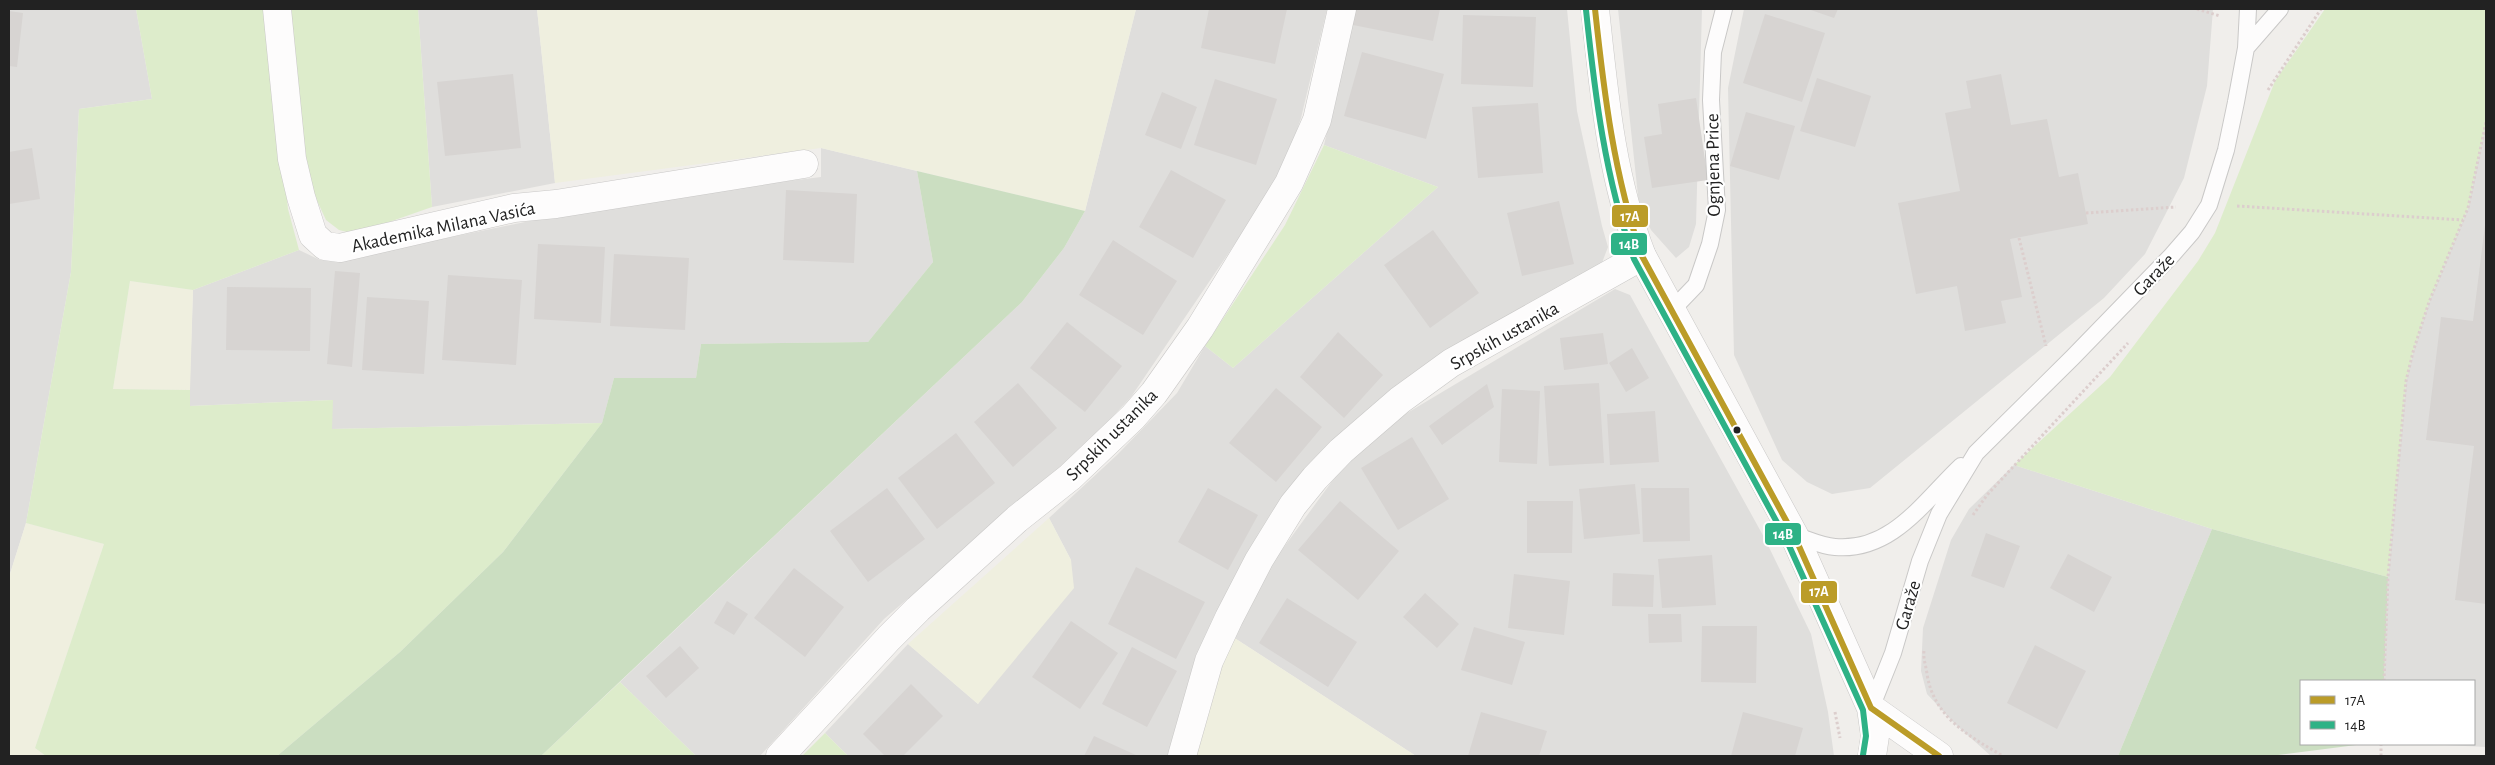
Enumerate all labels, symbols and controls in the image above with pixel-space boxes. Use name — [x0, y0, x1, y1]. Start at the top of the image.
street label: Ognjena Price — [1703, 113, 1724, 217]
street label: Akademika Milana Vasića — [350, 199, 537, 256]
line badge: 17A — [1611, 204, 1649, 228]
text: 17A — [1620, 210, 1640, 224]
line badge: 14B — [1610, 232, 1648, 256]
text: 14B — [1619, 238, 1639, 252]
street label: Garaže — [2130, 250, 2179, 300]
street label: Srpskih ustanika — [1447, 299, 1562, 374]
street label: Srpskih ustanika — [1063, 386, 1162, 484]
unlabelled marker — [1732, 425, 1742, 435]
line badge: 14B — [1764, 522, 1802, 546]
text: 14B — [1773, 528, 1793, 542]
street label: Garaže — [1892, 578, 1925, 632]
line badge: 17A — [1800, 580, 1838, 604]
text: 17A — [1809, 585, 1829, 599]
legend — [2300, 680, 2475, 745]
text: 17A — [2345, 693, 2365, 708]
text: 14B — [2345, 718, 2365, 733]

